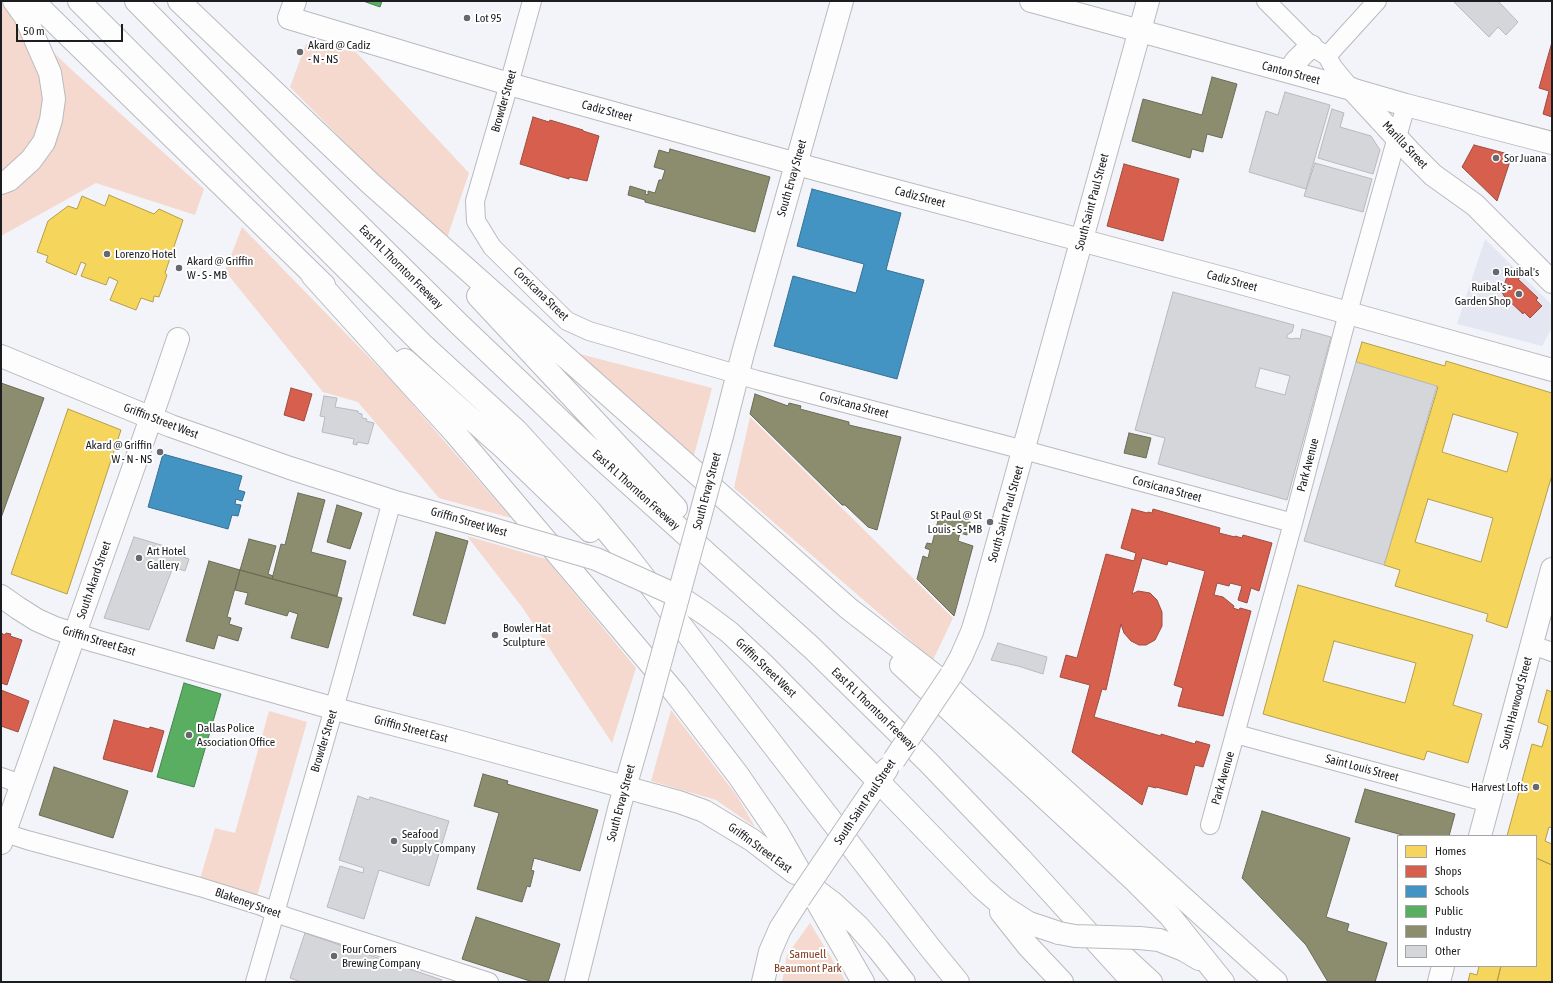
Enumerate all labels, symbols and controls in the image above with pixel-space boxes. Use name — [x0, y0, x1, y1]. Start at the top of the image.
place label: Lot 95 — [475, 11, 502, 25]
marker: Lot 95 — [462, 13, 472, 23]
scale bar — [18, 16, 125, 42]
text: 50 m — [23, 24, 45, 38]
place label: Akard @ Cadiz - N - NS — [308, 38, 370, 66]
marker: Akard @ Cadiz - N - NS — [295, 47, 305, 57]
street label: Canton Street — [1260, 58, 1322, 88]
street label: Browder Street — [488, 68, 520, 134]
street label: Cadiz Street — [580, 97, 634, 125]
street label: Marilla Street — [1379, 118, 1431, 172]
street label: South Ervay Street — [774, 138, 810, 218]
place label: Sor Juana — [1504, 151, 1546, 165]
street label: South Saint Paul Street — [1072, 152, 1112, 252]
marker: Sor Juana — [1491, 153, 1501, 163]
street label: Cadiz Street — [893, 183, 947, 211]
street label: East R L Thornton Freeway — [356, 222, 446, 312]
place label: Lorenzo Hotel — [115, 247, 176, 261]
marker: Lorenzo Hotel — [102, 249, 112, 259]
place label: Akard @ Griffin W - S - MB — [187, 254, 253, 282]
marker: Akard @ Griffin W - S - MB — [174, 263, 184, 273]
street label: Corsicana Street — [510, 264, 572, 324]
place label: Ruibal's — [1504, 265, 1539, 279]
street label: Cadiz Street — [1205, 267, 1259, 295]
marker: Ruibal's — [1491, 267, 1501, 277]
place label: Ruibal's - Garden Shop — [1455, 280, 1511, 308]
marker: Ruibal's - Garden Shop — [1514, 289, 1524, 299]
street label: Corsicana Street — [818, 389, 890, 421]
street label: Griffin Street West — [122, 400, 200, 442]
street label: Park Avenue — [1294, 437, 1322, 493]
place label: Akard @ Griffin W - N - NS — [86, 438, 152, 466]
marker: Akard @ Griffin W - N - NS — [155, 447, 165, 457]
street label: East R L Thornton Freeway — [589, 447, 683, 533]
street label: South Ervay Street — [690, 451, 724, 531]
street label: South Saint Paul Street — [985, 464, 1027, 564]
street label: Corsicana Street — [1131, 473, 1203, 505]
street label: Griffin Street West — [429, 504, 509, 540]
place label: St Paul @ St Louis - S - MB — [928, 508, 982, 536]
marker: St Paul @ St Louis - S - MB — [985, 517, 995, 527]
street label: South Akard Street — [74, 539, 114, 621]
place label: Art Hotel Gallery — [147, 544, 186, 572]
marker: Art Hotel Gallery — [134, 553, 144, 563]
place label: Bowler Hat Sculpture — [503, 621, 551, 649]
street label: Griffin Street East — [61, 623, 137, 659]
marker: Bowler Hat Sculpture — [490, 630, 500, 640]
street label: Griffin Street West — [733, 635, 799, 701]
street label: South Harwood Street — [1497, 655, 1535, 751]
street label: East R L Thornton Freeway — [828, 665, 920, 753]
street label: Browder Street — [308, 708, 340, 774]
street label: Griffin Street East — [373, 712, 449, 746]
place label: Dallas Police Association Office — [197, 721, 275, 749]
marker: Dallas Police Association Office — [184, 730, 194, 740]
street label: Park Avenue — [1209, 750, 1237, 806]
street label: Saint Louis Street — [1324, 751, 1400, 785]
street label: South Saint Paul Street — [831, 757, 899, 847]
street label: South Ervay Street — [604, 763, 638, 843]
place label: Harvest Lofts — [1471, 780, 1528, 794]
marker: Harvest Lofts — [1531, 782, 1541, 792]
street label: Griffin Street East — [725, 820, 795, 876]
place label: Seafood Supply Company — [402, 827, 476, 855]
legend — [1397, 835, 1537, 967]
marker: Seafood Supply Company — [389, 836, 399, 846]
text: Homes — [1435, 844, 1466, 858]
text: Shops — [1435, 864, 1461, 878]
text: Schools — [1435, 884, 1469, 898]
street label: Blakeney Street — [213, 885, 283, 921]
text: Public — [1435, 904, 1463, 918]
text: Industry — [1435, 924, 1472, 938]
place label: Four Corners Brewing Company — [342, 942, 421, 970]
text: Other — [1435, 944, 1460, 958]
park label: Samuell Beaumont Park — [774, 947, 842, 975]
marker: Four Corners Brewing Company — [329, 951, 339, 961]

